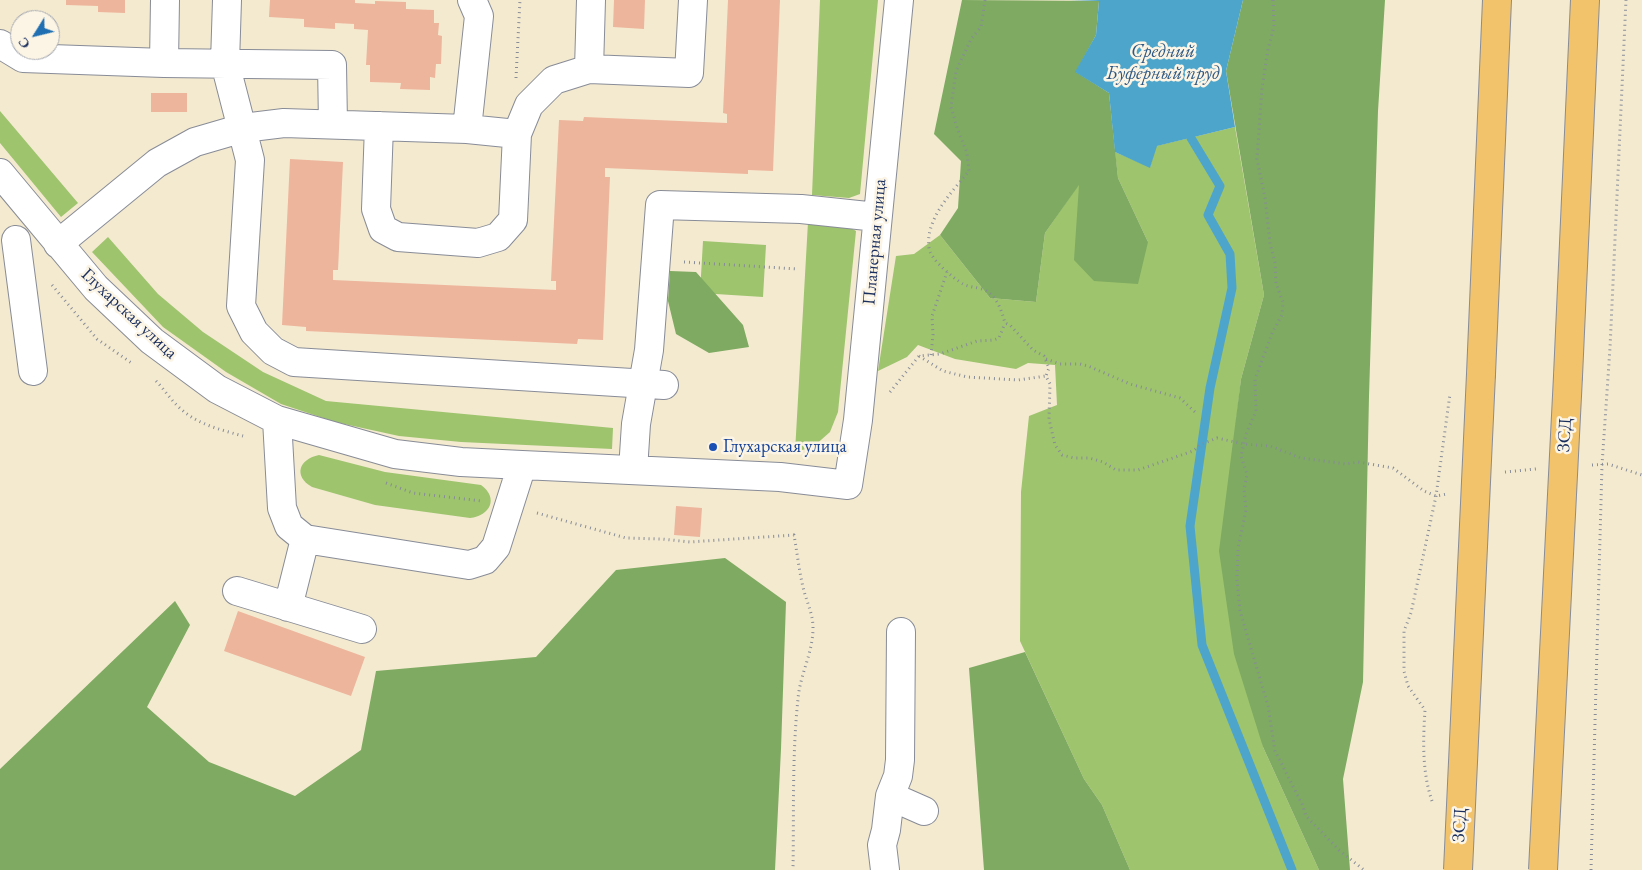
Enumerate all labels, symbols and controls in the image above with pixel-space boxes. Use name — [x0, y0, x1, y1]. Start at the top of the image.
north arrow — [10, 10, 60, 60]
text: С — [13, 34, 34, 53]
water label: Средний Буферный пруд — [1106, 41, 1220, 85]
street label: Планерная улица — [859, 178, 891, 306]
street label: Глухарская улица — [76, 264, 182, 364]
street label: ЗСД — [1553, 417, 1577, 453]
place label: Глухарская улица — [723, 436, 847, 458]
marker: Глухарская улица — [707, 441, 719, 453]
street label: ЗСД — [1448, 807, 1472, 843]

